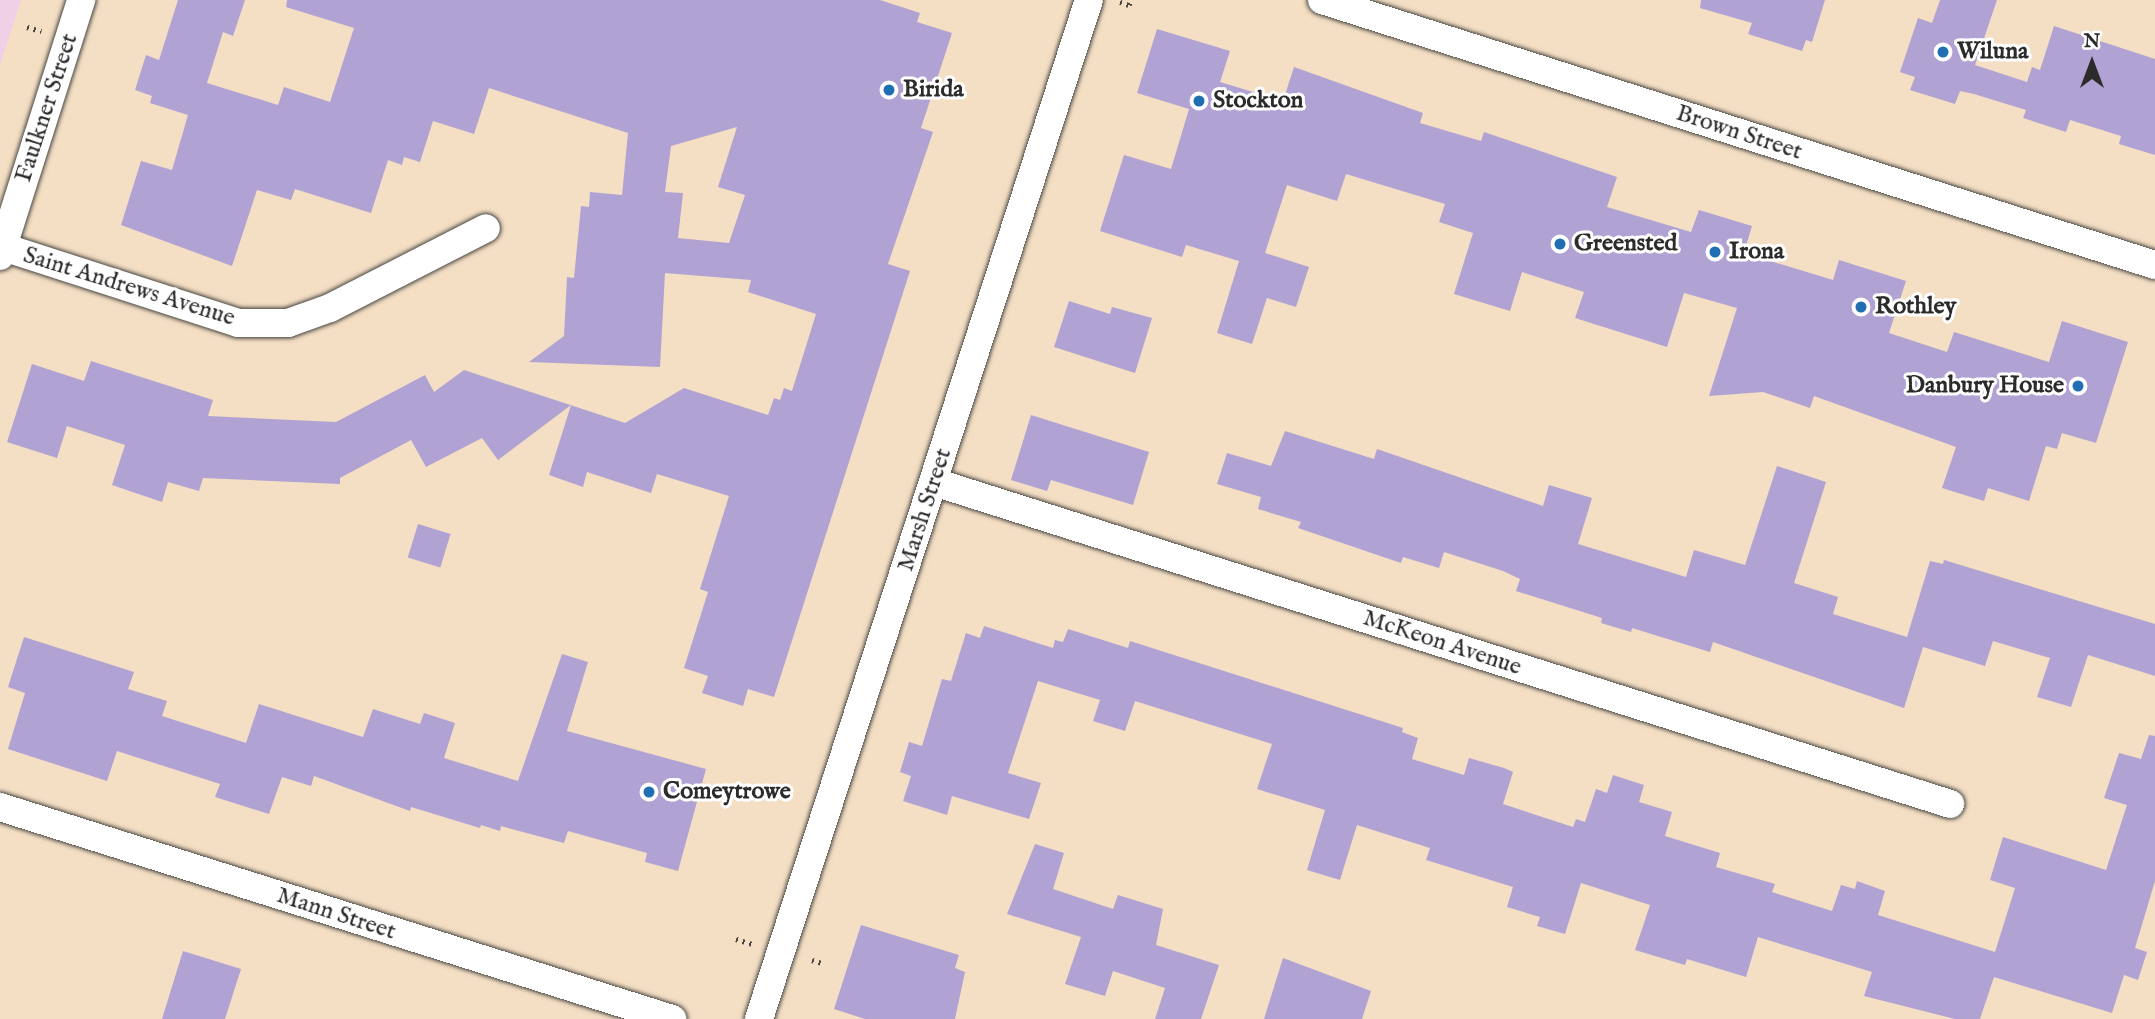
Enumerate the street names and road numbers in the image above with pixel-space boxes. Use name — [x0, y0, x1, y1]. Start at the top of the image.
street label: Faulkner Street — [9, 30, 85, 186]
street label: Brown Street — [1672, 99, 1806, 167]
street label: Saint Andrews Avenue — [20, 241, 238, 333]
street label: Marsh Street — [892, 445, 958, 575]
street label: McKeon Avenue — [1359, 604, 1525, 682]
street label: Mann Street — [273, 881, 399, 947]

